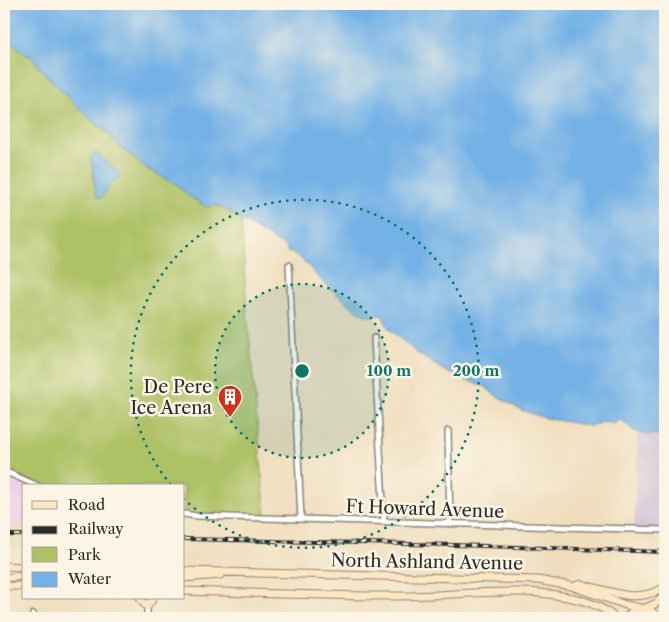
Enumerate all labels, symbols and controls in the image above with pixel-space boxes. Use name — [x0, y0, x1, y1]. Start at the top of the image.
text: 100 m — [367, 361, 411, 380]
text: 200 m — [453, 361, 499, 380]
centre of rings — [293, 362, 311, 380]
place label: De Pere Ice Arena — [131, 376, 213, 419]
building icon: De Pere Ice Arena — [217, 384, 243, 418]
legend — [22, 484, 185, 600]
text: Road — [68, 495, 105, 514]
street label: Ft Howard Avenue — [345, 495, 505, 523]
text: Railway — [68, 519, 124, 538]
text: Park — [68, 545, 102, 564]
street label: North Ashland Avenue — [331, 549, 523, 575]
text: Water — [67, 569, 112, 588]

